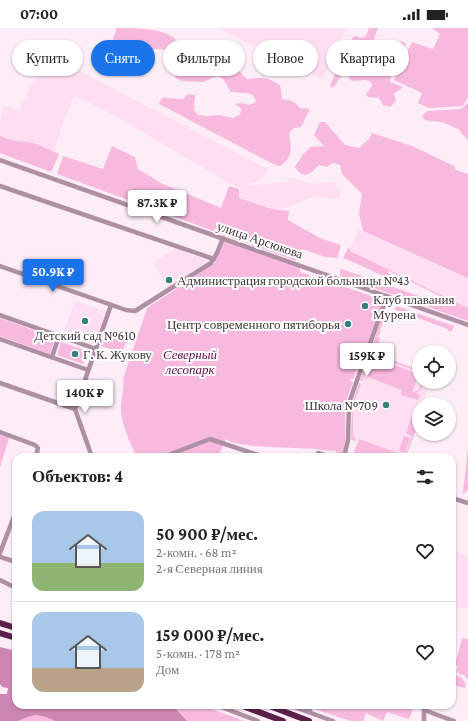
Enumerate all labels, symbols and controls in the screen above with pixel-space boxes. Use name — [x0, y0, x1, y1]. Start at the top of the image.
text: 07:00 — [20, 6, 58, 22]
chip: Купить — [12, 40, 83, 76]
chip: Снять — [91, 40, 155, 76]
chip: Фильтры — [163, 40, 245, 76]
chip: Новое — [253, 40, 318, 76]
chip: Квартира — [326, 40, 409, 76]
pin: 87.3K ₽ — [120, 190, 194, 224]
text: 87.3K ₽ — [137, 195, 177, 210]
street label: улица Арсюкова — [215, 218, 305, 262]
pin: 50.9K ₽ — [16, 259, 90, 293]
text: 50.9K ₽ — [32, 264, 74, 279]
place label: Администрация городской больницы №43 — [177, 273, 410, 288]
marker: Администрация городской больницы №43 — [164, 275, 174, 285]
place label: Клуб плавания Мурена — [373, 292, 454, 322]
marker: Клуб плавания Мурена — [360, 301, 370, 311]
marker: Детский сад №610 — [80, 316, 90, 326]
place label: Центр современного пятиборья — [167, 317, 340, 332]
marker: Центр современного пятиборья — [343, 319, 353, 329]
place label: Детский сад №610 — [34, 328, 136, 343]
pin: 159K ₽ — [334, 343, 400, 377]
map controls — [412, 345, 456, 441]
button: locate — [412, 345, 456, 389]
place label: Г. К. Жукову — [83, 347, 152, 362]
park label: Северный лесопарк — [163, 347, 218, 377]
text: 159K ₽ — [349, 348, 385, 363]
marker: Г. К. Жукову — [70, 349, 80, 359]
pin: 140K ₽ — [52, 380, 118, 414]
text: 140K ₽ — [66, 385, 104, 400]
button: layers — [412, 397, 456, 441]
place label: Школа №709 — [305, 398, 378, 413]
marker: Школа №709 — [381, 400, 391, 410]
icon: filters — [414, 466, 436, 488]
text: Объектов: 4 — [32, 467, 123, 486]
text: 50 900 ₽/мес. — [156, 525, 258, 544]
icon: home — [64, 527, 112, 575]
icon: heart — [414, 540, 436, 562]
text: 2-комн. · 68 m² — [156, 545, 237, 560]
text: 2-я Северная линия — [156, 561, 263, 576]
text: 159 000 ₽/мес. — [156, 626, 264, 645]
icon: home — [64, 628, 112, 676]
icon: heart — [414, 641, 436, 663]
text: 5-комн. · 178 m² — [156, 646, 240, 661]
text: Дом — [156, 662, 179, 677]

